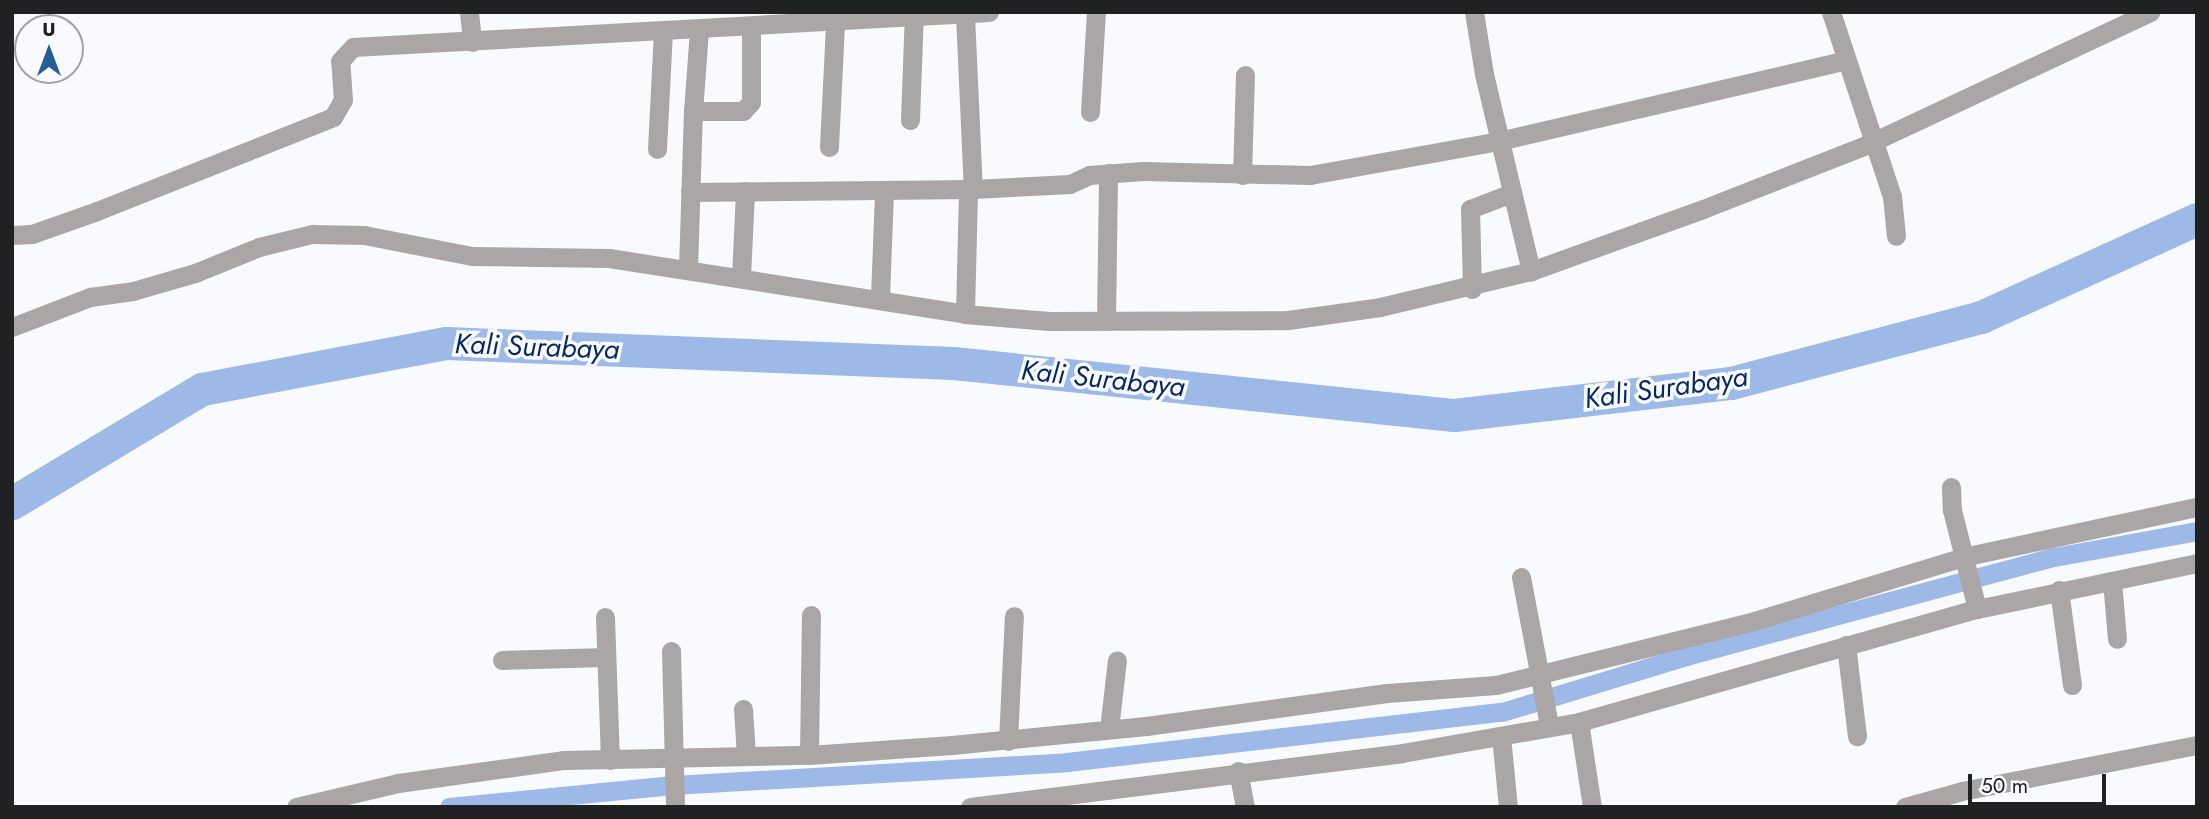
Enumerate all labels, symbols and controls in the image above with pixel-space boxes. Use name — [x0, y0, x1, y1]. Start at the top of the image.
north arrow — [14, 14, 84, 84]
text: U — [42, 16, 56, 43]
water label: Kali Surabaya — [454, 327, 620, 367]
water label: Kali Surabaya — [1019, 354, 1187, 404]
water label: Kali Surabaya — [1582, 360, 1750, 416]
scale bar — [1971, 760, 2109, 804]
text: 50 m — [1981, 771, 2028, 801]

